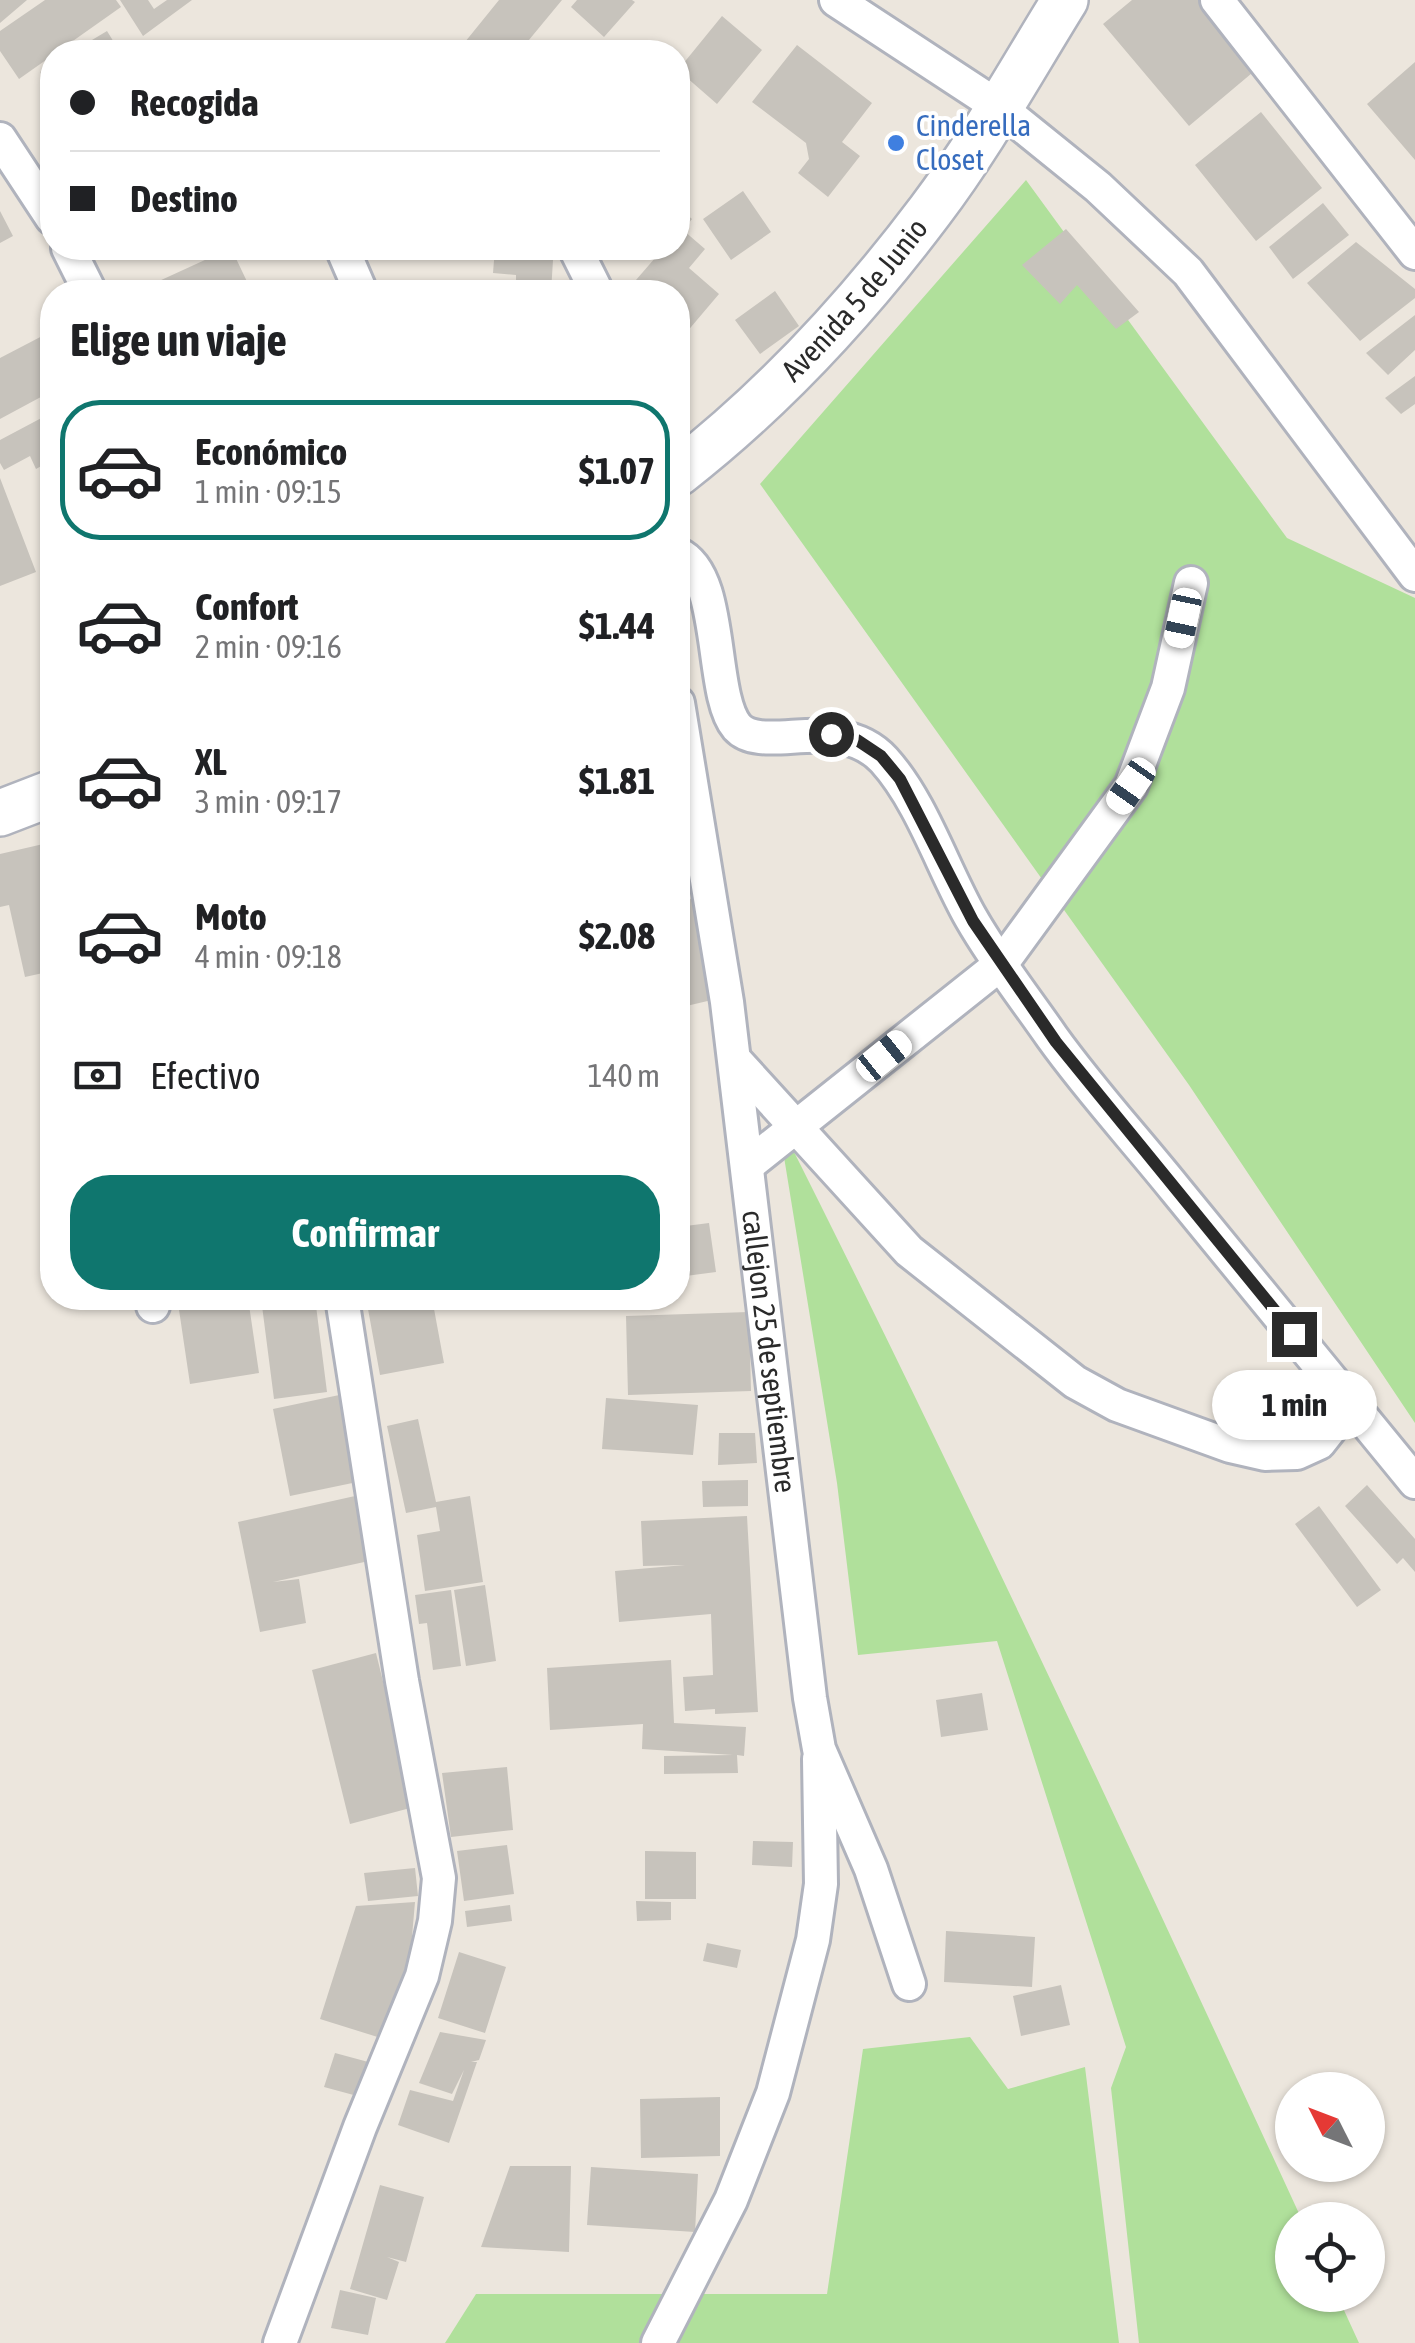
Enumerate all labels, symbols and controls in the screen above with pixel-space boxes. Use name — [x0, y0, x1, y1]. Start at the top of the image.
text: Recogida — [130, 81, 259, 124]
place label: Cinderella Closet — [916, 108, 1031, 176]
marker: Cinderella Closet — [885, 132, 907, 154]
text: Destino — [130, 177, 238, 220]
street label: Avenida 5 de Junio — [774, 212, 934, 388]
text: Elige un viaje — [70, 314, 287, 366]
icon: car — [75, 425, 165, 515]
text: Económico — [195, 430, 347, 473]
text: $1.07 — [579, 449, 655, 492]
text: 1 min · 09:15 — [195, 473, 342, 510]
icon: car — [75, 580, 165, 670]
text: Confort — [195, 585, 299, 628]
car — [1162, 586, 1204, 650]
text: $1.44 — [579, 604, 655, 647]
text: 2 min · 09:16 — [195, 628, 342, 665]
route start — [809, 712, 854, 757]
icon: car — [75, 735, 165, 825]
text: XL — [195, 740, 227, 783]
car — [1102, 753, 1160, 819]
text: $1.81 — [579, 759, 655, 802]
text: 3 min · 09:17 — [195, 783, 342, 820]
icon: car — [75, 890, 165, 980]
text: Moto — [195, 895, 267, 938]
text: $2.08 — [579, 914, 655, 957]
text: 4 min · 09:18 — [195, 938, 342, 975]
car — [851, 1025, 917, 1087]
icon: cash — [70, 1048, 125, 1103]
text: Efectivo — [150, 1054, 261, 1097]
text: 140 m — [587, 1057, 660, 1094]
button: Confirmar — [70, 1175, 660, 1290]
street label: callejon 25 de septiembre — [736, 1208, 803, 1495]
route end — [1272, 1312, 1317, 1357]
callout: 1 min — [1212, 1369, 1376, 1439]
text: 1 min — [1262, 1386, 1327, 1423]
north arrow — [1275, 2072, 1385, 2182]
map controls — [1275, 2072, 1385, 2312]
button: locate — [1275, 2202, 1385, 2312]

